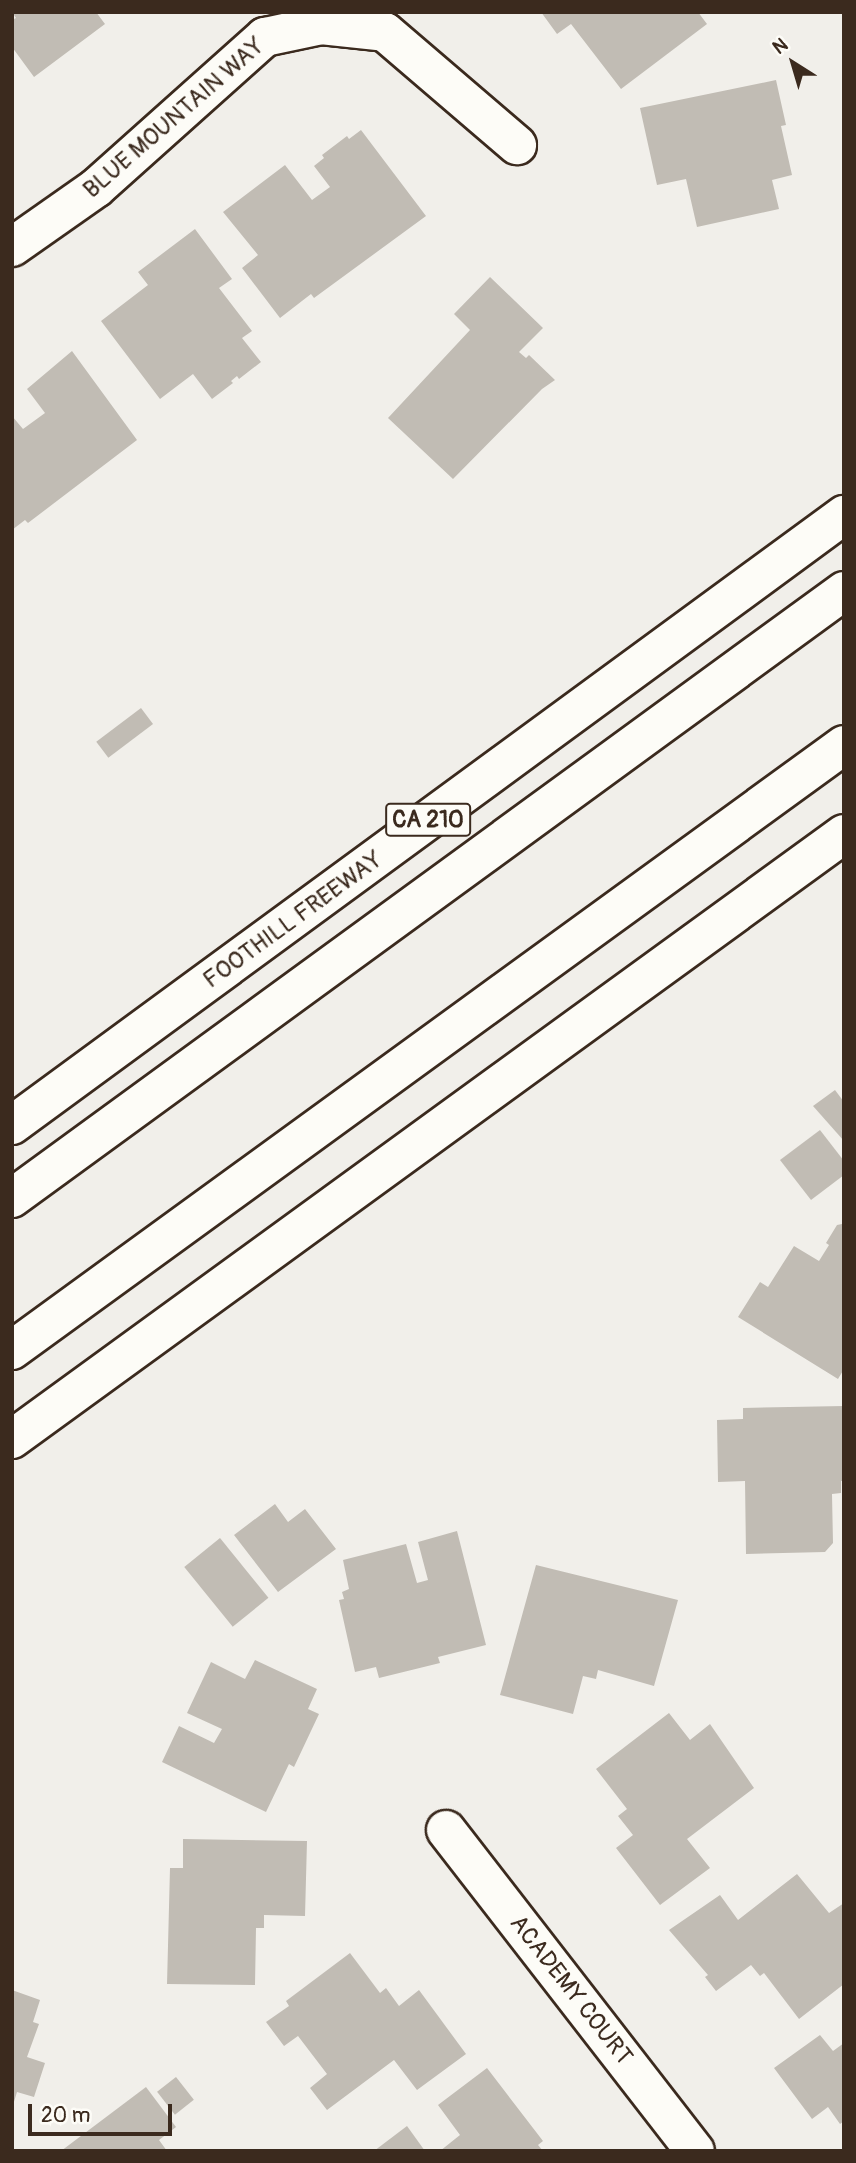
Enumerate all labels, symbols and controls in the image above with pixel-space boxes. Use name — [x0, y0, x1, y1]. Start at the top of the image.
north arrow — [758, 28, 828, 98]
street label: BLUE MOUNTAIN WAY — [78, 32, 270, 204]
text: N — [768, 33, 793, 60]
road number: CA 210 — [384, 800, 472, 840]
street label: FOOTHILL FREEWAY — [198, 845, 388, 995]
street label: ACADEMY COURT — [504, 1909, 638, 2071]
scale bar — [32, 2090, 175, 2134]
text: 20 m — [41, 2102, 90, 2129]

